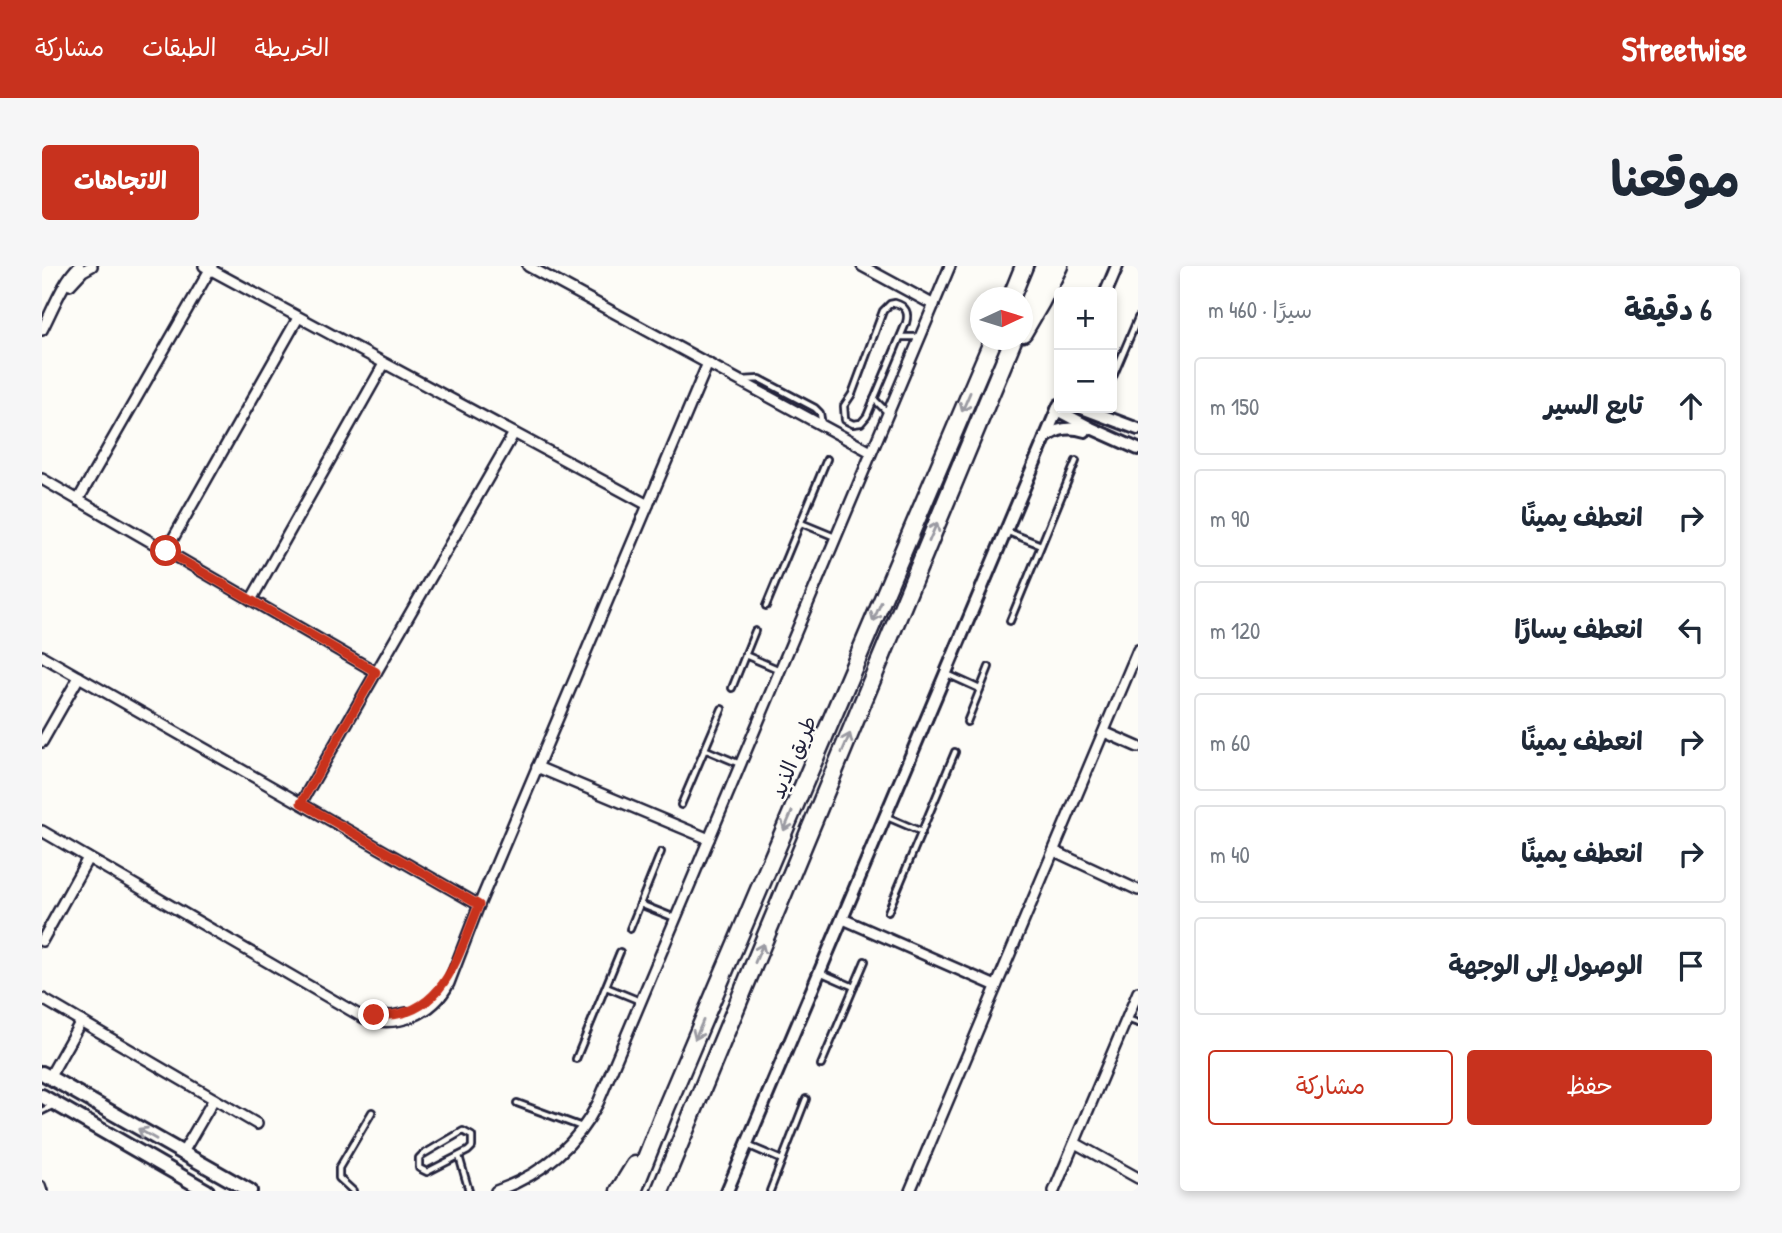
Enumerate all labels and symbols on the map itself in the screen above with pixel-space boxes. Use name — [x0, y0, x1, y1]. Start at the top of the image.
north arrow — [970, 287, 1033, 350]
one-way arrow — [959, 391, 972, 413]
one-way arrow — [927, 522, 940, 544]
route start — [150, 535, 181, 566]
one-way arrow — [870, 600, 883, 622]
street label: طريق الذيد — [763, 711, 823, 803]
one-way arrow — [840, 732, 853, 754]
one-way arrow — [781, 810, 794, 831]
one-way arrow — [753, 942, 766, 964]
route end — [358, 999, 389, 1030]
one-way arrow — [692, 1019, 705, 1041]
one-way arrow — [138, 1127, 158, 1141]

